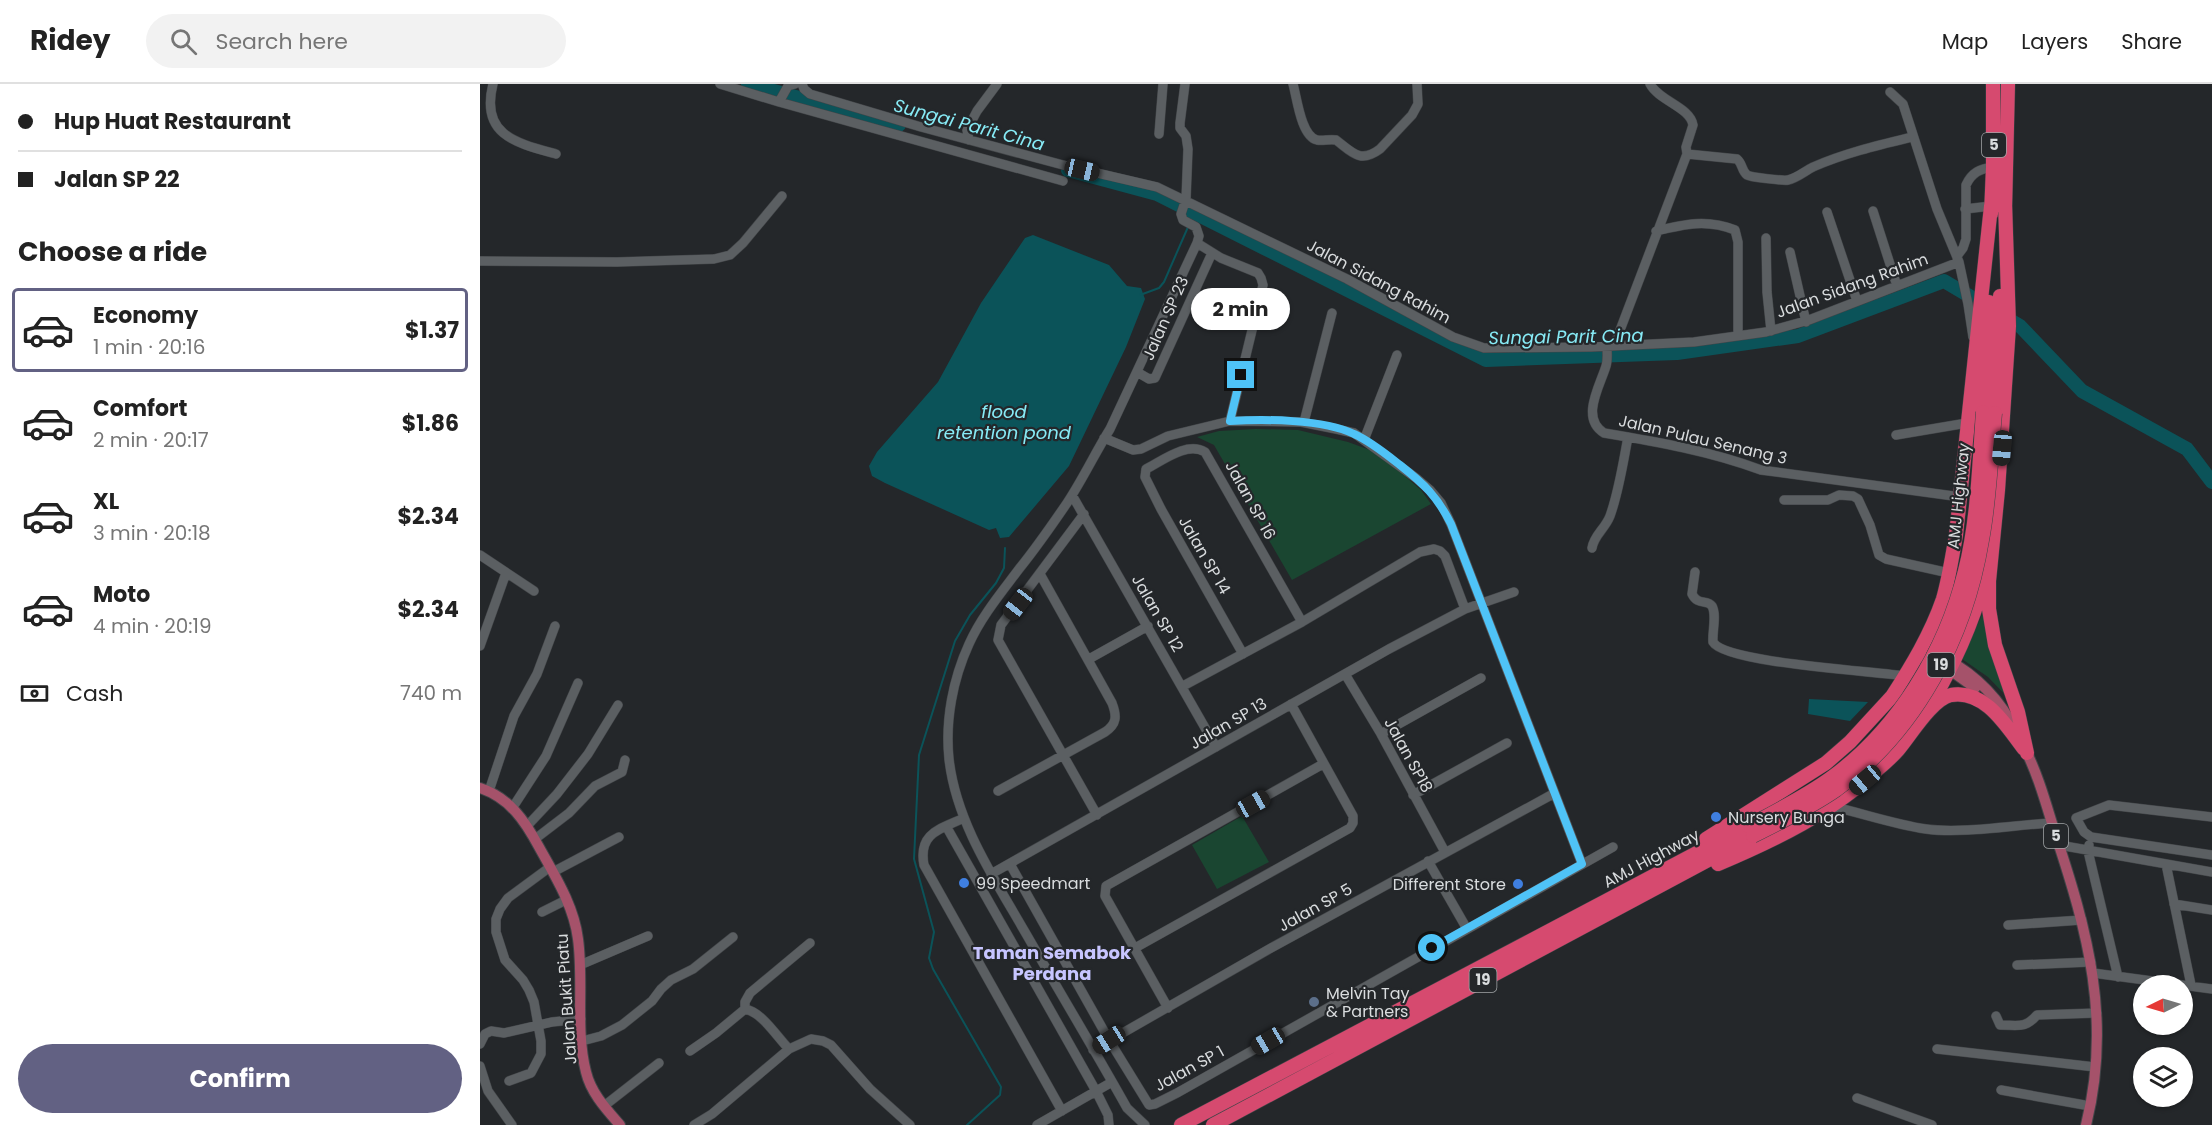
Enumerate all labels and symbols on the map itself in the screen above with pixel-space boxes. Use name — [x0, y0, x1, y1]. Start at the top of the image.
water label: Sungai Parit Cina — [891, 92, 1047, 157]
road number: 5 — [1982, 133, 2006, 157]
car — [1062, 157, 1102, 183]
street label: Jalan Sidang Rahim — [1303, 234, 1455, 329]
street label: Jalan Sidang Rahim — [1773, 247, 1931, 324]
street label: Jalan SP 23 — [1137, 272, 1194, 364]
callout: 2 min — [1192, 288, 1290, 330]
water label: Sungai Parit Cina — [1488, 323, 1644, 350]
route end — [1227, 361, 1254, 388]
water label: flood retention pond — [937, 399, 1072, 445]
street label: Jalan Pulau Senang 3 — [1616, 409, 1789, 470]
car — [1991, 429, 2013, 467]
street label: AMJ Highway — [1942, 442, 1975, 550]
street label: Jalan SP 16 — [1219, 457, 1282, 544]
street label: Jalan SP 14 — [1173, 512, 1236, 599]
street label: Jalan SP 12 — [1126, 570, 1189, 656]
car — [1000, 584, 1036, 624]
road number: 19 — [1928, 653, 1954, 677]
street label: Jalan SP 13 — [1185, 692, 1271, 755]
street label: Jalan SP18 — [1379, 714, 1439, 797]
car — [1845, 762, 1885, 798]
car — [1233, 787, 1273, 821]
place label: Nursery Bunga — [1728, 806, 1845, 829]
marker: Nursery Bunga — [1709, 810, 1723, 824]
street label: AMJ Highway — [1599, 823, 1704, 894]
road number: 5 — [2044, 824, 2068, 848]
place label: 99 Speedmart — [976, 872, 1091, 895]
place label: Different Store — [1393, 873, 1506, 896]
marker: 99 Speedmart — [957, 876, 971, 890]
marker: Different Store — [1511, 877, 1525, 891]
street label: Jalan SP 5 — [1274, 878, 1356, 937]
street label: Jalan Bukit Piatu — [550, 933, 583, 1065]
route start — [1418, 934, 1445, 961]
district label: Taman Semabok Perdana — [973, 940, 1132, 986]
road number: 19 — [1470, 968, 1496, 992]
north arrow — [2133, 975, 2193, 1035]
place label: Melvin Tay & Partners — [1326, 982, 1410, 1023]
marker: Melvin Tay & Partners — [1307, 995, 1321, 1009]
car — [1089, 1023, 1129, 1057]
car — [1248, 1024, 1288, 1058]
street label: Jalan SP 1 — [1150, 1040, 1228, 1097]

